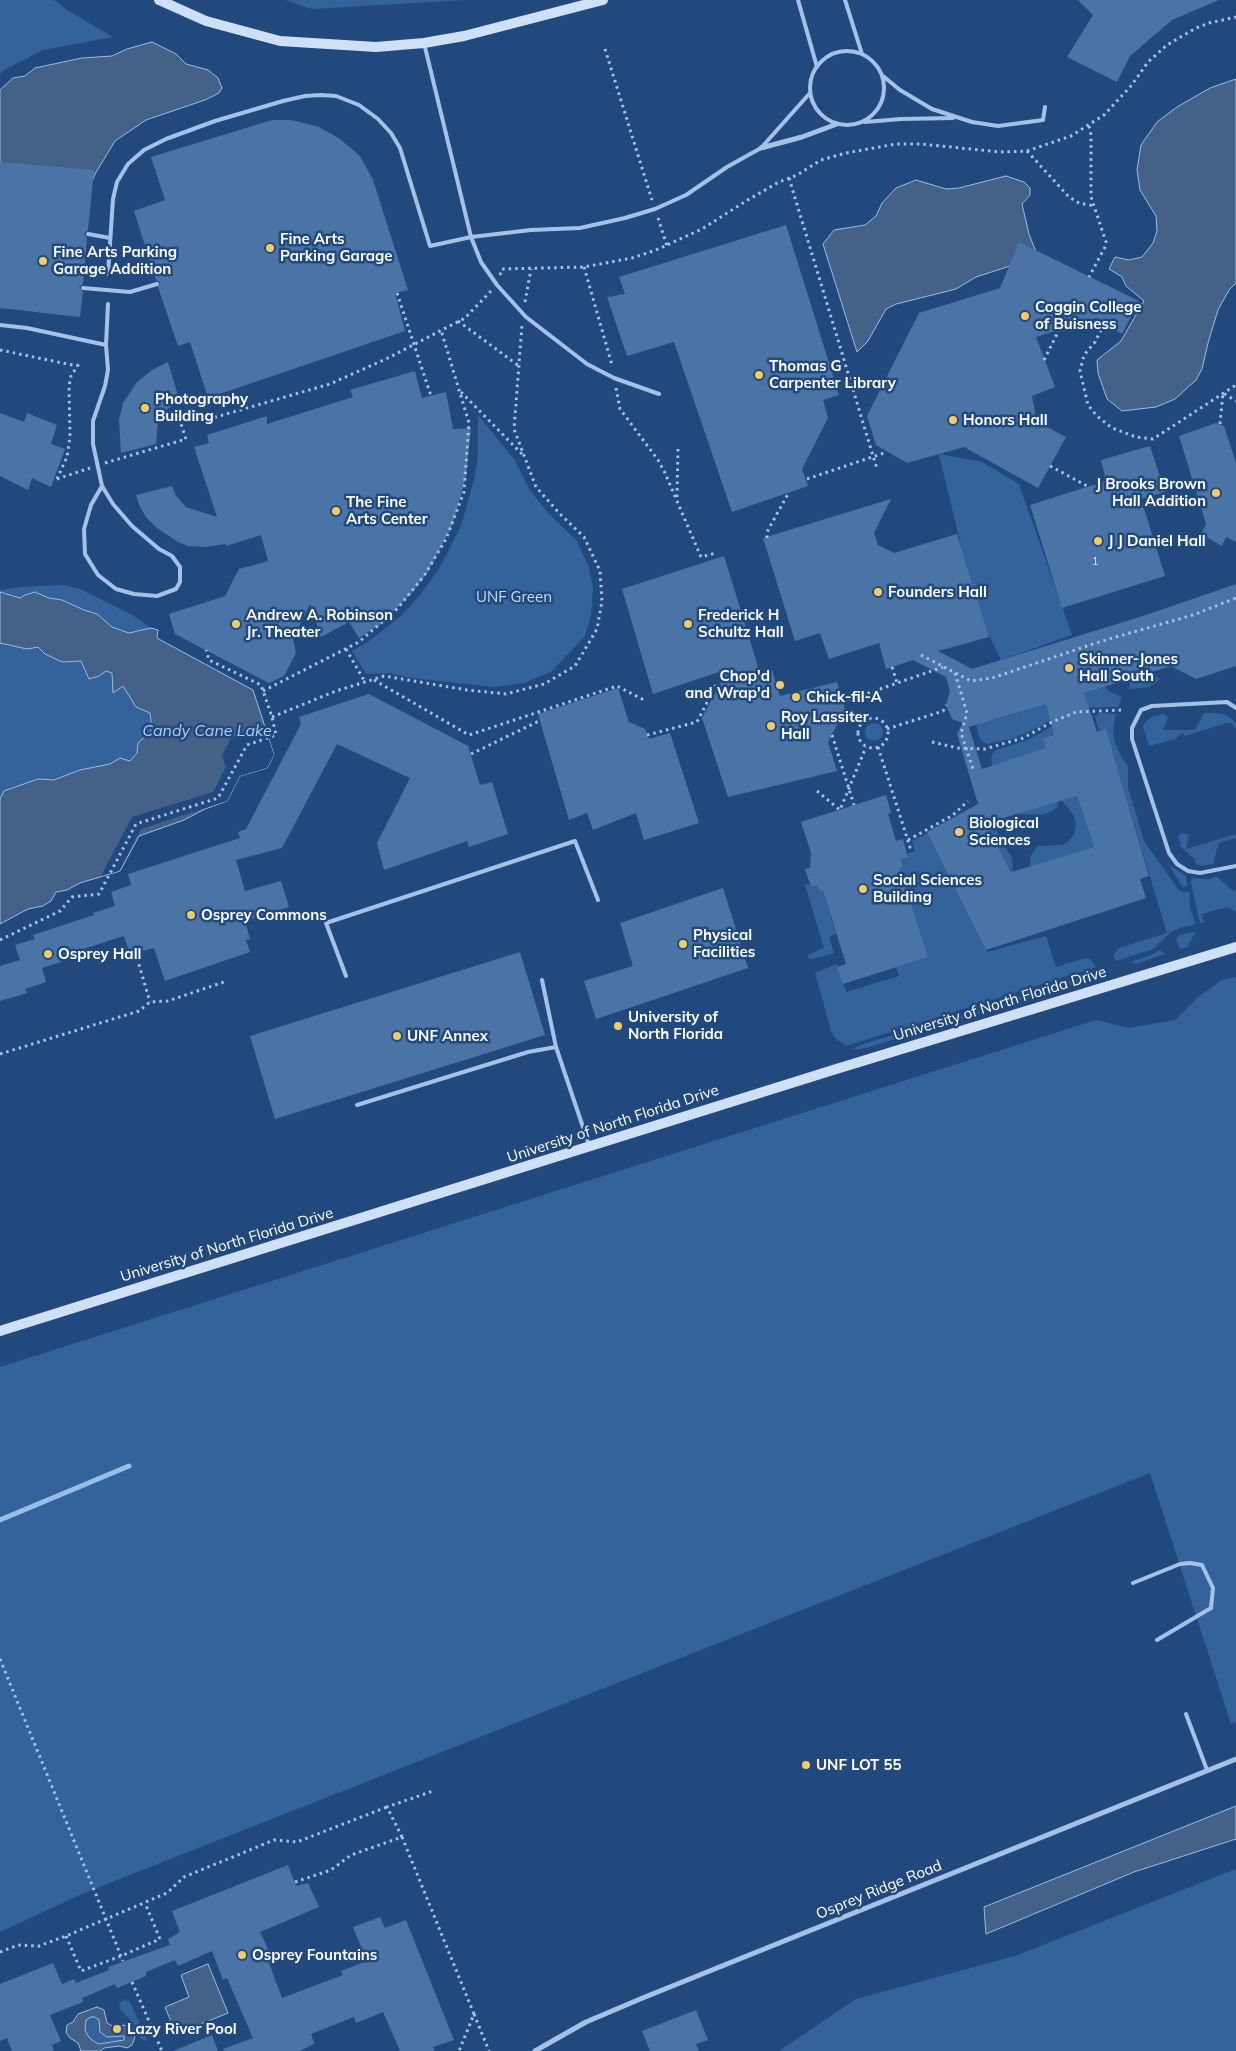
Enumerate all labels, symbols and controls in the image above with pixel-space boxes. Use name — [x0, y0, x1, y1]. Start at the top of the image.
place label: Fine Arts Parking Garage — [280, 230, 393, 265]
marker: Fine Arts Parking Garage — [264, 242, 276, 254]
place label: Fine Arts Parking Garage Addition — [53, 243, 177, 278]
marker: Fine Arts Parking Garage Addition — [37, 255, 49, 267]
place label: Coggin College of Buisness — [1035, 298, 1142, 333]
marker: Coggin College of Buisness — [1019, 310, 1031, 322]
place label: Thomas G Carpenter Library — [769, 357, 896, 392]
marker: Thomas G Carpenter Library — [753, 369, 765, 381]
place label: Photography Building — [155, 390, 248, 425]
marker: Photography Building — [139, 402, 151, 414]
place label: Honors Hall — [963, 411, 1048, 429]
marker: Honors Hall — [947, 414, 959, 426]
place label: J Brooks Brown Hall Addition — [1096, 475, 1206, 510]
marker: J Brooks Brown Hall Addition — [1210, 487, 1222, 499]
place label: The Fine Arts Center — [346, 493, 428, 528]
marker: The Fine Arts Center — [330, 505, 342, 517]
place label: J J Daniel Hall — [1108, 532, 1206, 550]
marker: J J Daniel Hall — [1092, 535, 1104, 547]
house number: 1 — [1091, 554, 1099, 568]
place label: Founders Hall — [888, 583, 987, 601]
marker: Founders Hall — [872, 586, 884, 598]
park label: UNF Green — [476, 588, 552, 606]
place label: Andrew A. Robinson Jr. Theater — [246, 606, 393, 641]
place label: Frederick H Schultz Hall — [698, 606, 784, 641]
marker: Andrew A. Robinson Jr. Theater — [230, 618, 242, 630]
marker: Frederick H Schultz Hall — [682, 618, 694, 630]
place label: Skinner-Jones Hall South — [1079, 650, 1178, 685]
marker: Skinner-Jones Hall South — [1063, 662, 1075, 674]
place label: Chop'd and Wrap'd — [685, 667, 770, 702]
marker: Chop'd and Wrap'd — [774, 679, 786, 691]
place label: Chick-fil-A — [806, 688, 882, 706]
marker: Chick-fil-A — [790, 691, 802, 703]
place label: Roy Lassiter Hall — [781, 708, 869, 743]
marker: Roy Lassiter Hall — [765, 720, 777, 732]
water label: Candy Cane Lake — [142, 721, 272, 741]
place label: Biological Sciences — [969, 814, 1039, 849]
marker: Biological Sciences — [953, 826, 965, 838]
place label: Social Sciences Building — [873, 871, 982, 906]
marker: Social Sciences Building — [857, 883, 869, 895]
place label: Osprey Commons — [201, 906, 327, 924]
marker: Osprey Commons — [185, 909, 197, 921]
place label: Physical Facilities — [693, 926, 755, 961]
marker: Physical Facilities — [677, 938, 689, 950]
place label: Osprey Hall — [58, 945, 141, 963]
marker: Osprey Hall — [42, 948, 54, 960]
street label: University of North Florida Drive — [891, 963, 1109, 1045]
place label: University of North Florida — [628, 1008, 723, 1043]
marker: University of North Florida — [612, 1020, 624, 1032]
place label: UNF Annex — [407, 1027, 488, 1045]
marker: UNF Annex — [391, 1030, 403, 1042]
street label: University of North Florida Drive — [505, 1081, 721, 1167]
street label: University of North Florida Drive — [118, 1204, 336, 1286]
place label: UNF LOT 55 — [816, 1756, 901, 1774]
marker: UNF LOT 55 — [800, 1759, 812, 1771]
street label: Osprey Ridge Road — [813, 1857, 945, 1923]
place label: Osprey Fountains — [252, 1946, 377, 1964]
marker: Osprey Fountains — [236, 1949, 248, 1961]
place label: Lazy River Pool — [127, 2020, 237, 2038]
marker: Lazy River Pool — [111, 2023, 123, 2035]

